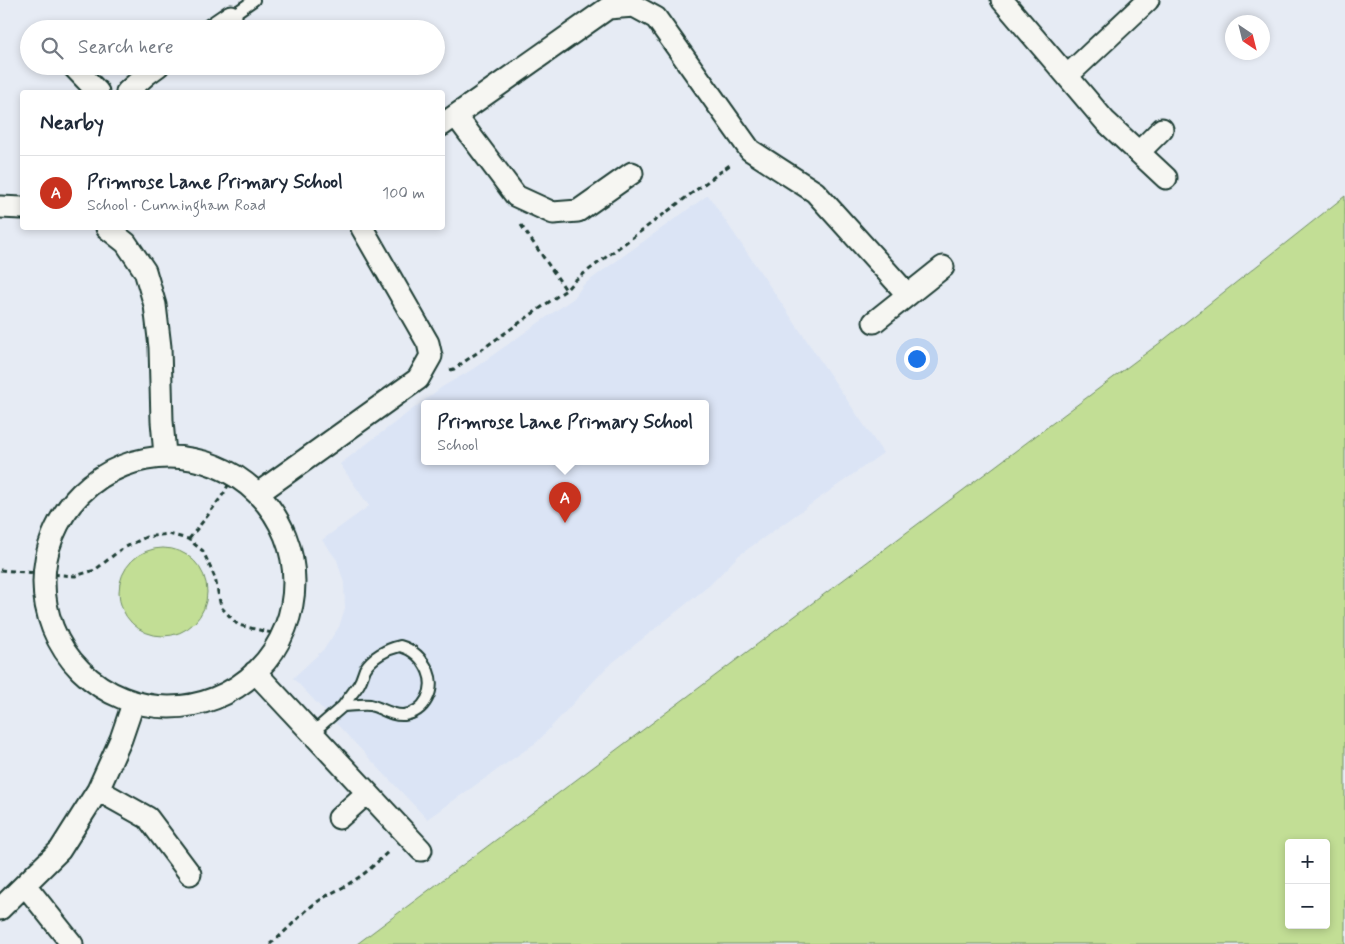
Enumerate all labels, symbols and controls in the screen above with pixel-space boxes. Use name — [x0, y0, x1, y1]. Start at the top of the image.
north arrow — [1225, 15, 1270, 60]
search box — [20, 20, 445, 75]
icon: search — [38, 34, 66, 62]
text: Search here — [78, 35, 174, 60]
text: Nearby — [40, 109, 104, 137]
text: Primrose Lane Primary School — [87, 170, 343, 195]
text: A — [51, 183, 61, 204]
text: 100 m — [382, 183, 425, 204]
text: School · Cunningham Road — [87, 195, 266, 216]
your location — [904, 346, 930, 372]
popup — [421, 400, 709, 465]
text: Primrose Lane Primary School — [437, 410, 693, 435]
text: School — [437, 435, 479, 456]
pin: A — [549, 482, 581, 523]
map controls — [1285, 839, 1330, 929]
button: + — [1285, 839, 1330, 884]
button: − — [1285, 884, 1330, 929]

